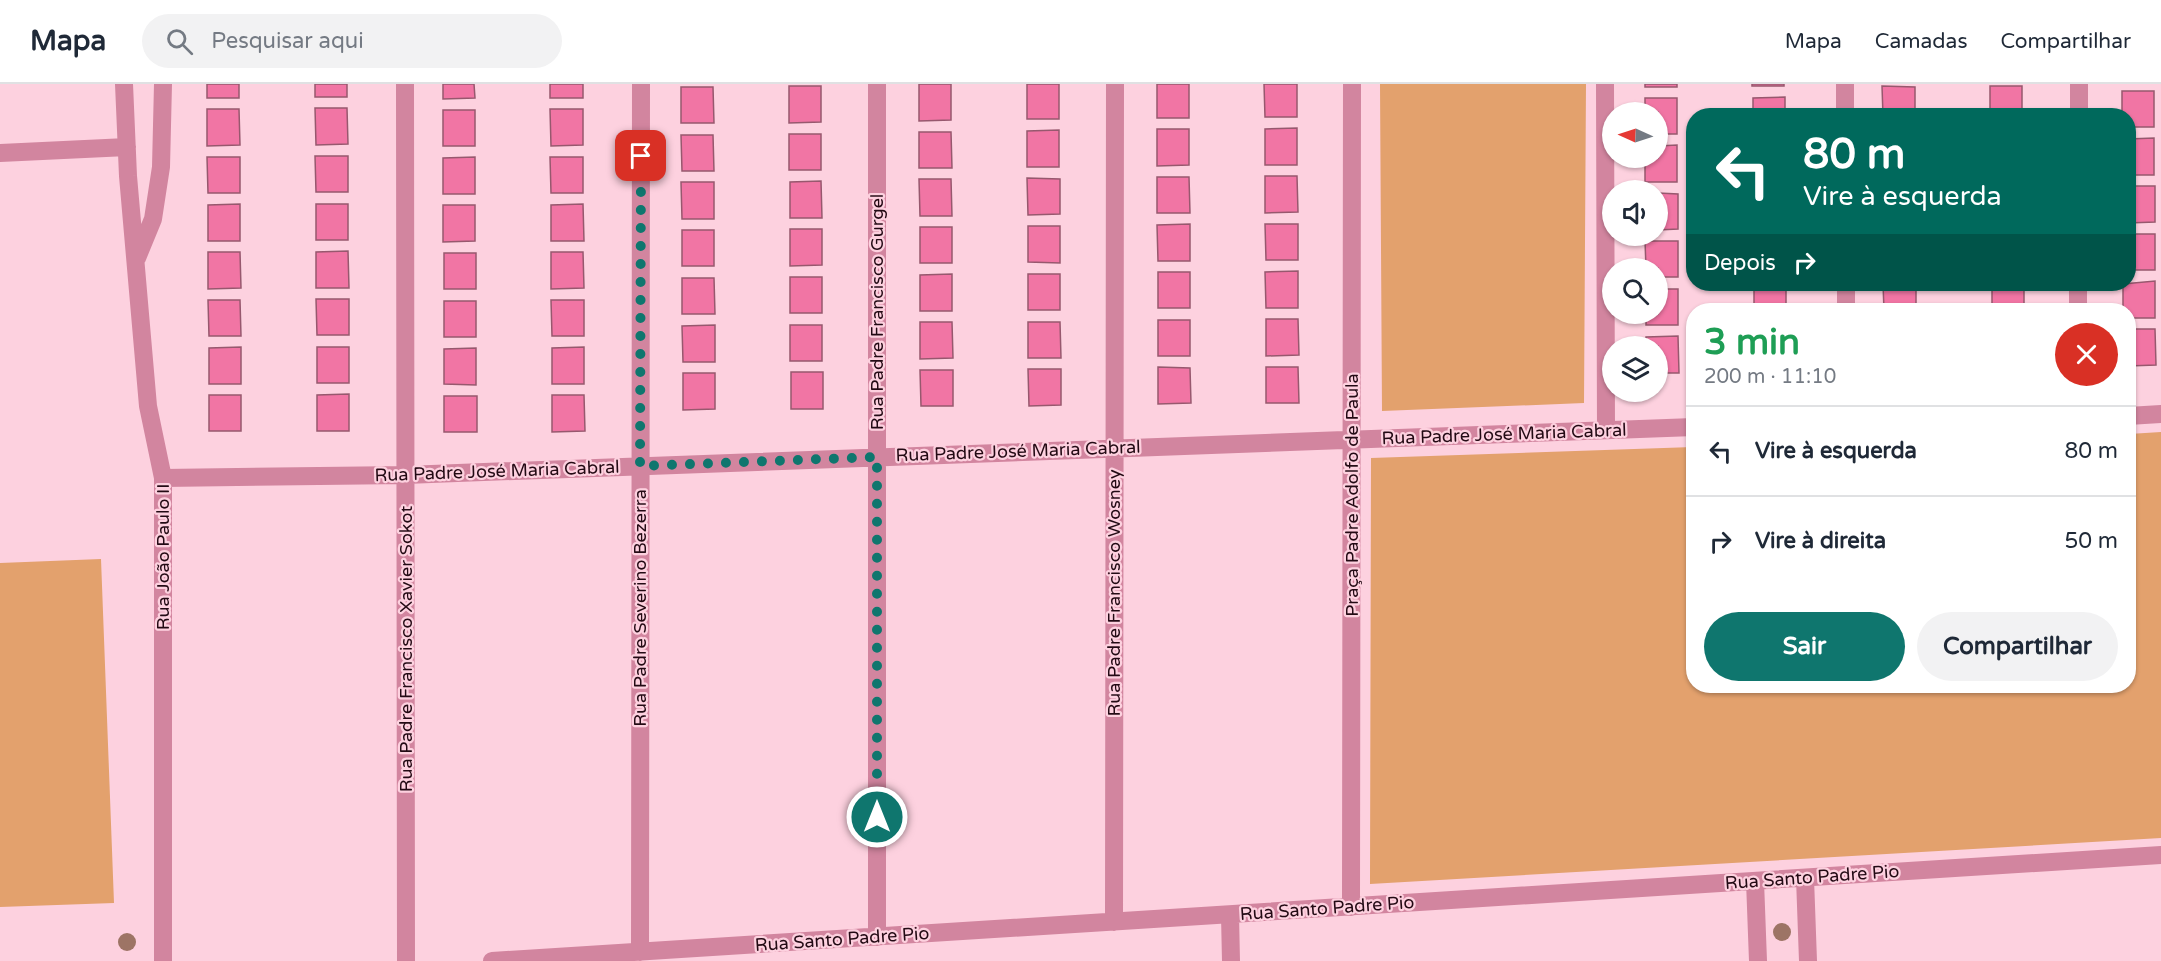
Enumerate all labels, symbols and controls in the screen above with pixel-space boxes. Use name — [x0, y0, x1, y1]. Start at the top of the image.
search box — [142, 14, 562, 68]
text: Mapa — [30, 24, 106, 58]
icon: search — [163, 25, 196, 58]
text: Pesquisar aqui — [211, 28, 364, 54]
text: Mapa — [1785, 29, 1842, 54]
text: Camadas — [1875, 29, 1967, 54]
text: Compartilhar — [2000, 29, 2131, 54]
north arrow — [1602, 102, 1668, 168]
map controls — [1602, 102, 1668, 402]
text: 80 m — [1803, 129, 1905, 180]
pin — [615, 130, 666, 181]
icon: left — [1704, 132, 1782, 210]
icon: arrive — [624, 139, 657, 172]
button: sound — [1602, 180, 1668, 246]
text: Vire à esquerda — [1803, 180, 2002, 213]
street label: Rua Padre Francisco Gurgel — [866, 194, 888, 430]
icon: right — [1788, 246, 1821, 279]
text: Depois — [1704, 250, 1776, 276]
button: search — [1602, 258, 1668, 324]
text: 3 min — [1704, 321, 1800, 364]
button: close — [2055, 323, 2118, 386]
button: layers — [1602, 336, 1668, 402]
text: 200 m · 11:10 — [1704, 365, 1836, 389]
street label: Praça Padre Adolfo de Paula — [1341, 373, 1363, 617]
street label: Rua Padre José Maria Cabral — [1381, 419, 1627, 449]
icon: left — [1704, 435, 1737, 468]
street label: Rua Padre José Maria Cabral — [895, 436, 1141, 466]
text: Vire à esquerda — [1755, 438, 1917, 464]
text: 80 m — [2064, 438, 2118, 464]
street label: Rua Padre José Maria Cabral — [374, 456, 620, 486]
street label: Rua Padre Francisco Wosney — [1103, 469, 1125, 717]
street label: Rua João Paulo II — [152, 484, 174, 630]
street label: Rua Padre Severino Bezerra — [629, 489, 651, 727]
street label: Rua Padre Francisco Xavier Sokot — [395, 506, 417, 792]
icon: right — [1704, 525, 1737, 558]
text: Vire à direita — [1755, 528, 1886, 554]
text: 50 m — [2064, 528, 2118, 554]
button: Sair — [1704, 612, 1905, 681]
button: Compartilhar — [1917, 612, 2118, 681]
position arrow — [845, 785, 909, 849]
street label: Rua Santo Padre Pio — [1724, 860, 1900, 894]
street label: Rua Santo Padre Pio — [1239, 891, 1415, 925]
street label: Rua Santo Padre Pio — [754, 922, 930, 956]

